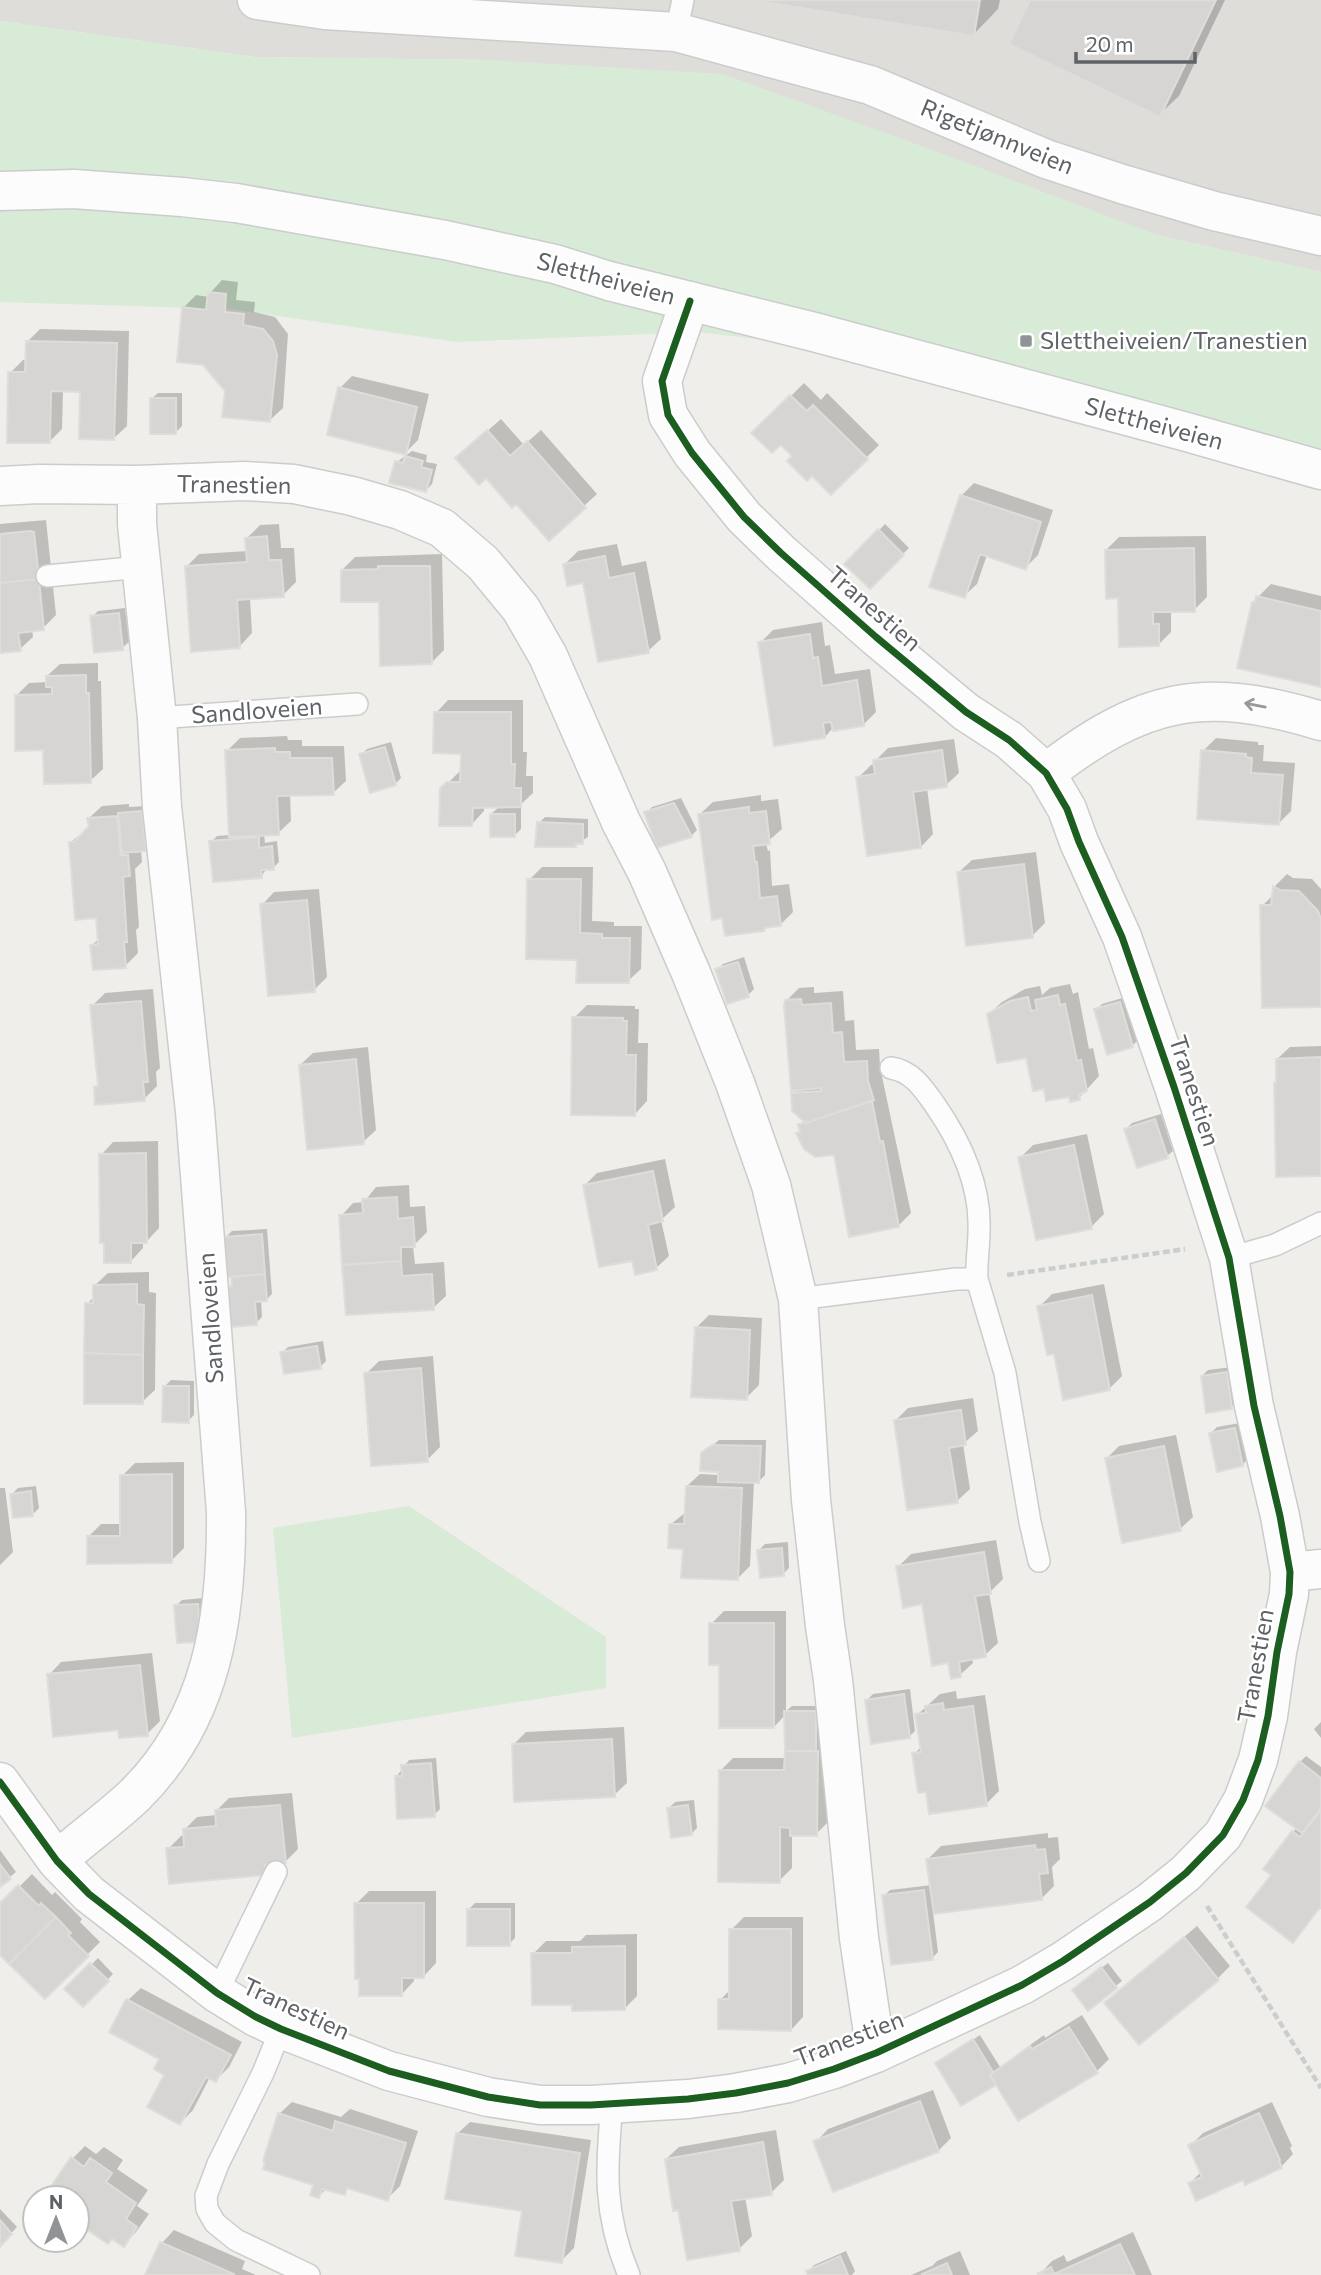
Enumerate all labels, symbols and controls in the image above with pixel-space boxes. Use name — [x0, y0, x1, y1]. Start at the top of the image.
scale bar — [1076, 21, 1195, 65]
text: 20 m — [1086, 31, 1134, 56]
street label: Rigetjønnveien — [917, 92, 1078, 179]
street label: Slettheiveien — [534, 245, 679, 310]
place label: Slettheiveien/Tranestien — [1040, 325, 1308, 354]
marker: Slettheiveien/Tranestien — [1018, 333, 1034, 349]
street label: Slettheiveien — [1082, 390, 1227, 455]
street label: Tranestien — [176, 468, 292, 499]
street label: Tranestien — [822, 559, 928, 657]
street label: Sandloveien — [190, 690, 323, 729]
one-way arrow — [1244, 698, 1267, 712]
street label: Tranestien — [1164, 1031, 1227, 1150]
street label: Sandloveien — [190, 1252, 229, 1385]
street label: Tranestien — [1230, 1607, 1279, 1725]
street label: Tranestien — [238, 1970, 355, 2045]
street label: Tranestien — [790, 2003, 907, 2072]
north arrow — [21, 2184, 91, 2254]
text: N — [49, 2190, 63, 2213]

